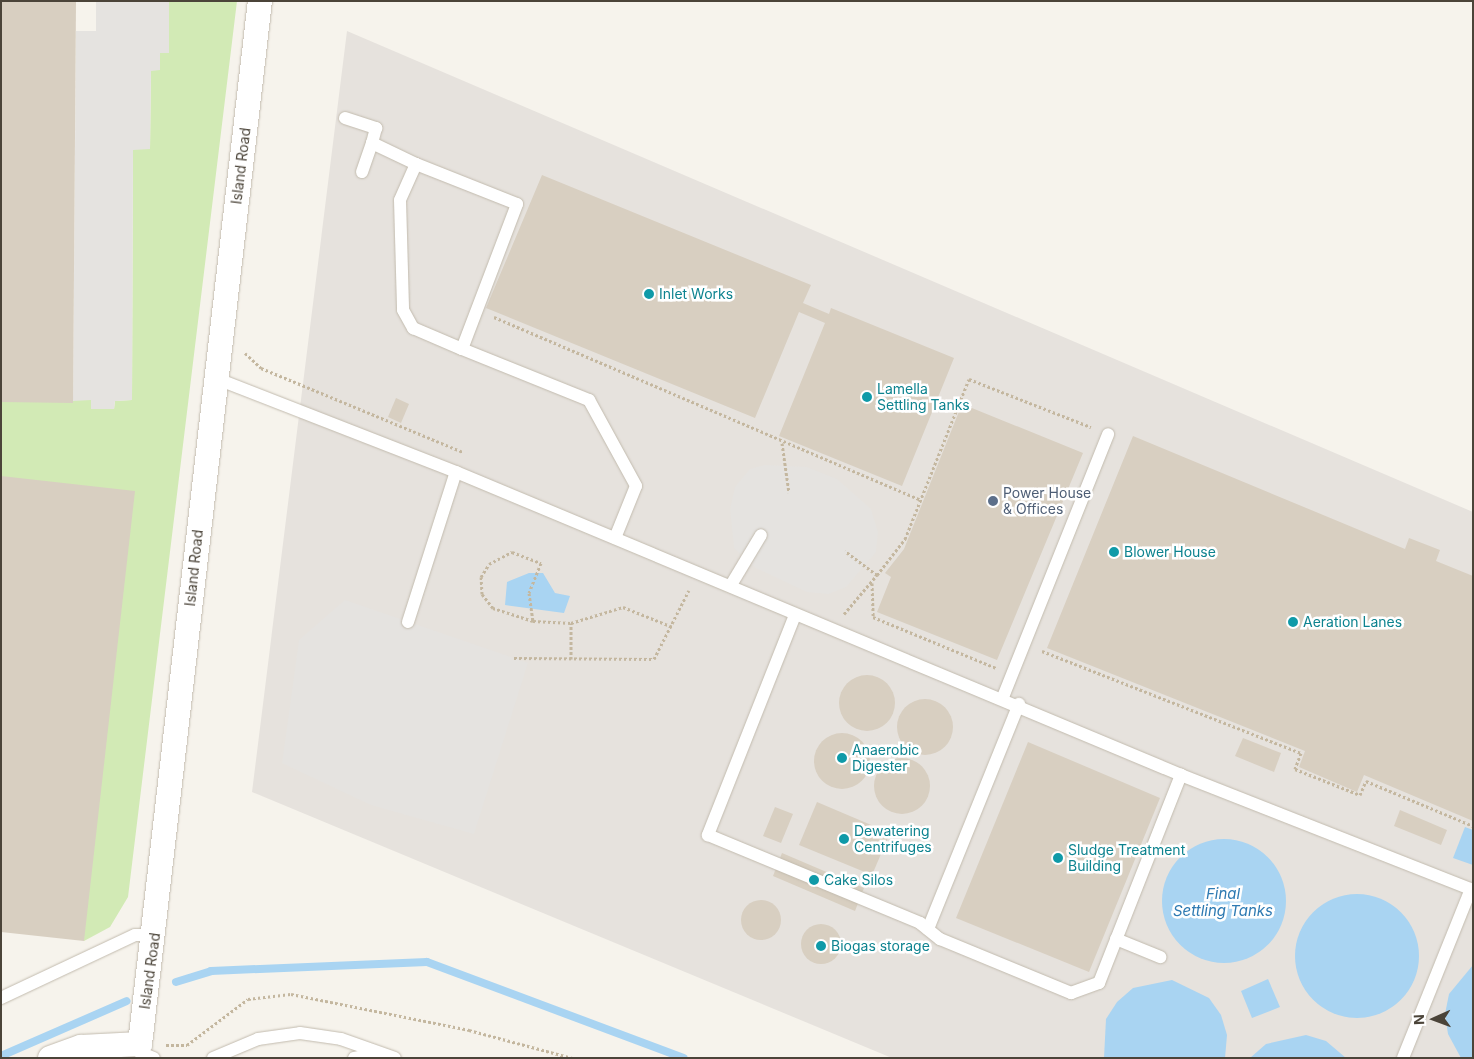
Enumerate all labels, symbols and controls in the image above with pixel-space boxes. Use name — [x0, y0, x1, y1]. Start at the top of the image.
street label: Island Road — [228, 127, 254, 205]
place label: Inlet Works — [659, 286, 733, 302]
marker: Inlet Works — [643, 288, 655, 300]
place label: Lamella Settling Tanks — [877, 381, 970, 414]
marker: Lamella Settling Tanks — [861, 391, 873, 403]
place label: Power House & Offices — [1003, 485, 1091, 518]
marker: Power House & Offices — [987, 495, 999, 507]
street label: Island Road — [182, 529, 206, 607]
place label: Blower House — [1124, 544, 1216, 560]
marker: Blower House — [1108, 546, 1120, 558]
place label: Aeration Lanes — [1303, 614, 1402, 630]
marker: Aeration Lanes — [1287, 616, 1299, 628]
place label: Anaerobic Digester — [852, 742, 919, 774]
marker: Anaerobic Digester — [836, 752, 848, 764]
place label: Dewatering Centrifuges — [854, 823, 932, 856]
marker: Dewatering Centrifuges — [838, 833, 850, 845]
place label: Sludge Treatment Building — [1068, 842, 1185, 874]
marker: Sludge Treatment Building — [1052, 852, 1064, 864]
place label: Cake Silos — [824, 872, 893, 888]
marker: Cake Silos — [808, 874, 820, 886]
water label: Final Settling Tanks — [1173, 884, 1273, 919]
street label: Island Road — [136, 932, 164, 1010]
place label: Biogas storage — [831, 938, 930, 954]
marker: Biogas storage — [815, 940, 827, 952]
north arrow — [1409, 994, 1459, 1044]
text: N — [1410, 1014, 1427, 1025]

